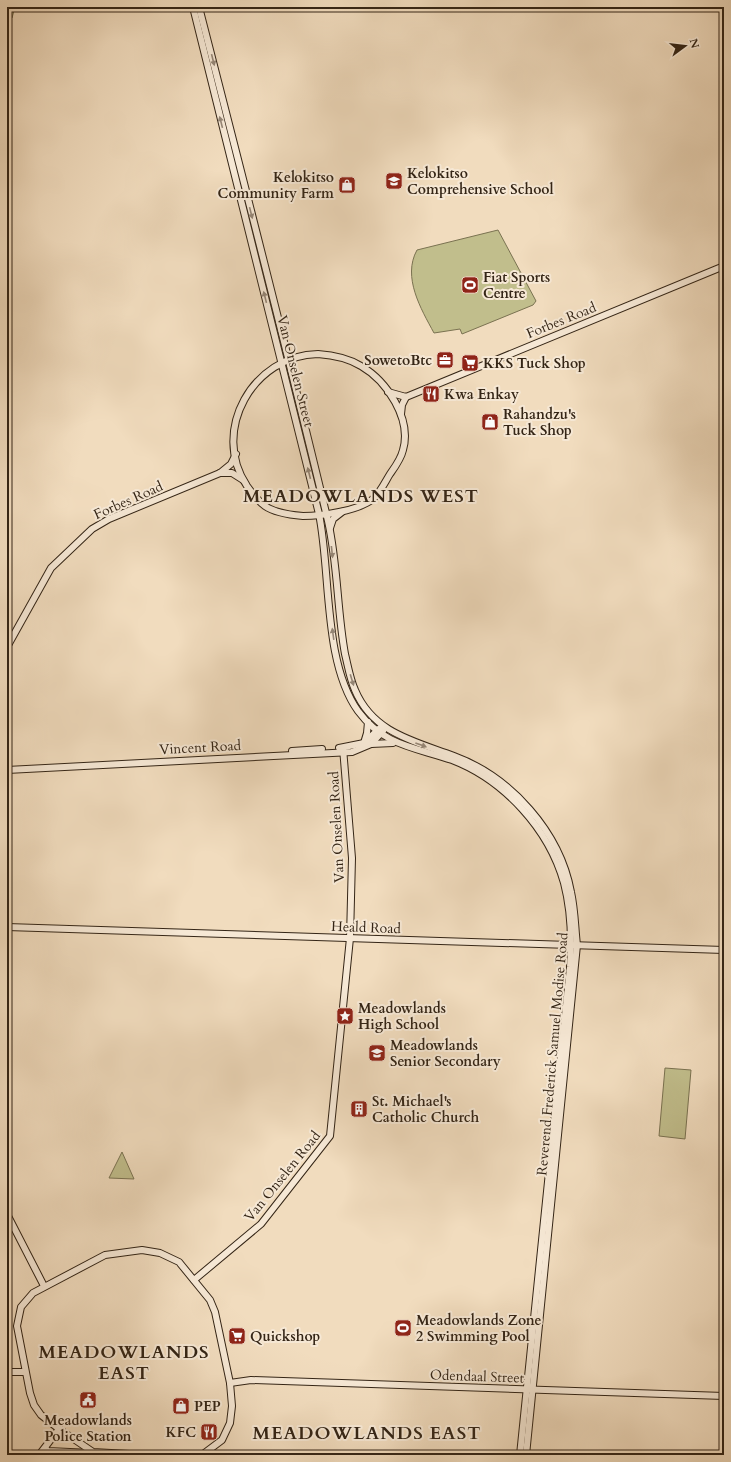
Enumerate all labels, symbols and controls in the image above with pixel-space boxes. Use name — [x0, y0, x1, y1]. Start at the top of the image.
north arrow — [665, 26, 705, 66]
text: N — [686, 37, 703, 51]
one-way arrow — [210, 54, 216, 66]
one-way arrow — [218, 116, 224, 129]
place label: Kelokitso Comprehensive School — [407, 164, 554, 199]
place label: Kelokitso Community Farm — [218, 168, 334, 203]
school or university icon: Kelokitso Comprehensive School — [384, 171, 404, 191]
shop icon: Kelokitso Community Farm — [337, 175, 357, 195]
one-way arrow — [249, 207, 255, 219]
place label: Fiat Sports Centre — [483, 268, 550, 303]
sports icon: Fiat Sports Centre — [460, 275, 480, 295]
one-way arrow — [261, 291, 267, 304]
street label: Forbes Road — [523, 298, 599, 343]
street label: Van Onselen Street — [272, 313, 319, 430]
office icon: SowetoBtc — [435, 350, 455, 370]
place label: SowetoBtc — [364, 351, 432, 370]
supermarket icon: KKS Tuck Shop — [460, 353, 480, 373]
place label: KKS Tuck Shop — [483, 354, 586, 373]
restaurant icon: Kwa Enkay — [421, 384, 441, 404]
place label: Kwa Enkay — [444, 385, 519, 404]
place label: Rahandzu's Tuck Shop — [503, 405, 576, 440]
shop icon: Rahandzu's Tuck Shop — [480, 412, 500, 432]
one-way arrow — [305, 467, 311, 480]
street label: Forbes Road — [91, 477, 166, 524]
district label: MEADOWLANDS WEST — [243, 484, 479, 509]
one-way arrow — [329, 546, 336, 558]
one-way arrow — [330, 628, 336, 640]
one-way arrow — [349, 674, 355, 686]
street label: Vincent Road — [159, 736, 242, 759]
one-way arrow — [415, 742, 427, 748]
street label: Van Onselen Road — [324, 770, 349, 883]
street label: Heald Road — [331, 917, 402, 938]
street label: Reverend Frederick Samuel Modise Road — [532, 931, 573, 1176]
place label: Meadowlands High School — [358, 999, 446, 1034]
place icon: Meadowlands High School — [335, 1006, 355, 1026]
place label: Meadowlands Senior Secondary — [390, 1036, 501, 1071]
school or university icon: Meadowlands Senior Secondary — [367, 1043, 387, 1063]
place label: St. Michael's Catholic Church — [372, 1092, 480, 1127]
building icon: St. Michael's Catholic Church — [349, 1099, 369, 1119]
street label: Van Onselen Road — [240, 1127, 325, 1226]
place label: Meadowlands Zone 2 Swimming Pool — [416, 1311, 542, 1346]
sports icon: Meadowlands Zone 2 Swimming Pool — [393, 1318, 413, 1338]
supermarket icon: Quickshop — [227, 1326, 247, 1346]
place label: Quickshop — [250, 1327, 320, 1346]
district label: MEADOWLANDS EAST — [38, 1340, 210, 1386]
street label: Odendaal Street — [429, 1365, 525, 1388]
public building icon: Meadowlands Police Station — [78, 1390, 98, 1410]
shop icon: PEP — [171, 1396, 191, 1416]
place label: PEP — [194, 1397, 221, 1416]
place label: Meadowlands Police Station — [44, 1411, 132, 1446]
district label: MEADOWLANDS EAST — [253, 1421, 481, 1446]
restaurant icon: KFC — [199, 1422, 219, 1442]
place label: KFC — [166, 1423, 196, 1442]

